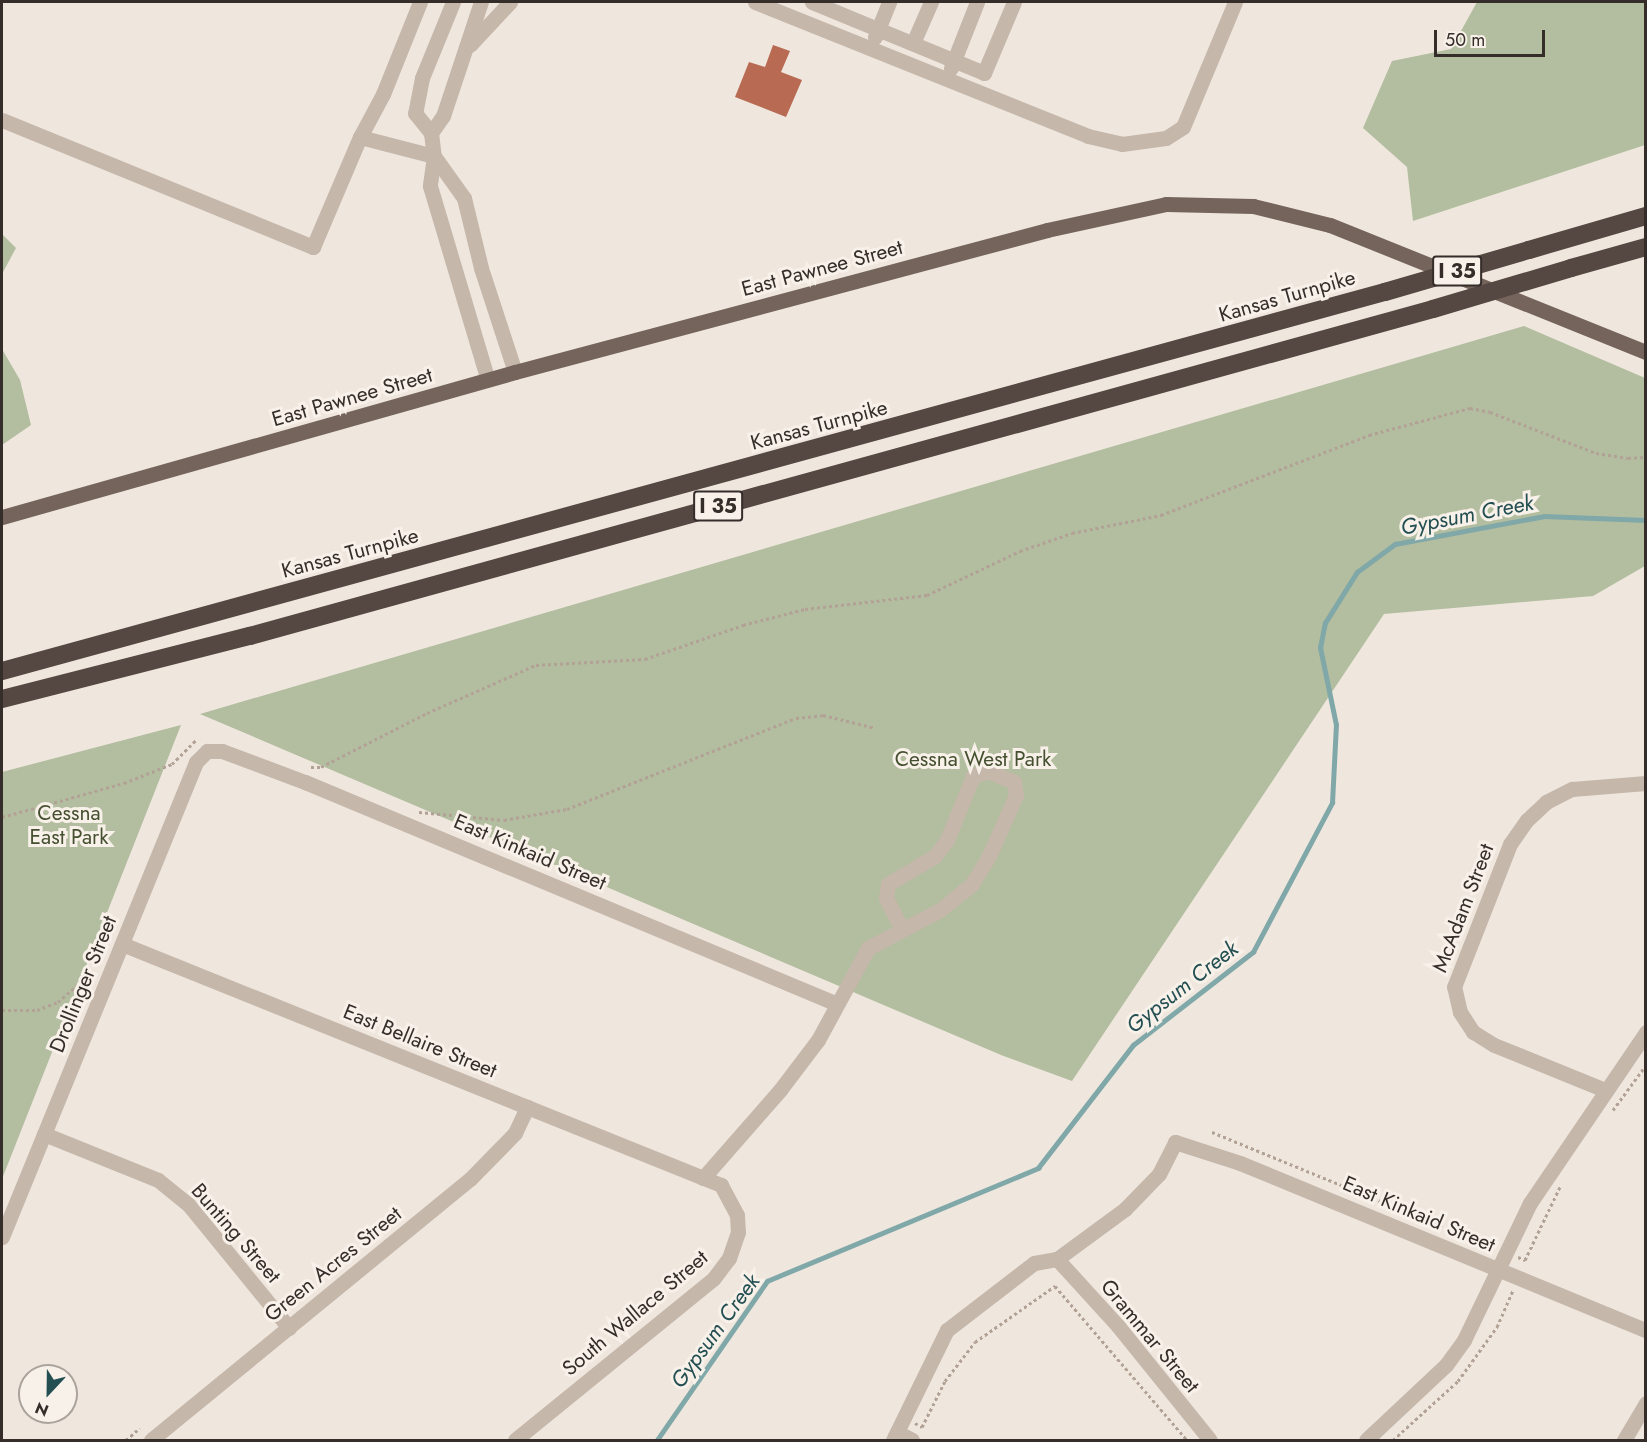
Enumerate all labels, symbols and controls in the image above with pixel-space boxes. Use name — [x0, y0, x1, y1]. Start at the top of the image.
scale bar — [1437, 18, 1548, 56]
text: 50 m — [1445, 27, 1485, 53]
street label: East Pawnee Street — [739, 234, 905, 302]
road number: I 35 — [1432, 254, 1482, 288]
street label: Kansas Turnpike — [1216, 264, 1358, 328]
street label: East Pawnee Street — [269, 362, 435, 432]
street label: Kansas Turnpike — [748, 395, 890, 455]
road number: I 35 — [692, 489, 744, 523]
water label: Gypsum Creek — [1398, 489, 1536, 541]
street label: Kansas Turnpike — [279, 523, 421, 583]
park label: Cessna West Park — [895, 746, 1051, 772]
park label: Cessna East Park — [30, 800, 108, 850]
street label: East Kinkaid Street — [450, 809, 610, 895]
street label: McAdam Street — [1427, 840, 1499, 976]
street label: Drollinger Street — [44, 912, 122, 1056]
water label: Gypsum Creek — [1121, 935, 1243, 1039]
street label: East Bellaire Street — [340, 999, 500, 1083]
street label: East Kinkaid Street — [1339, 1171, 1499, 1257]
street label: Bunting Street — [186, 1178, 286, 1288]
street label: Green Acres Street — [260, 1201, 406, 1327]
street label: South Wallace Street — [557, 1245, 713, 1381]
water label: Gypsum Creek — [665, 1269, 765, 1393]
street label: Grammar Street — [1095, 1274, 1205, 1398]
north arrow — [18, 1364, 78, 1424]
text: N — [32, 1396, 52, 1422]

